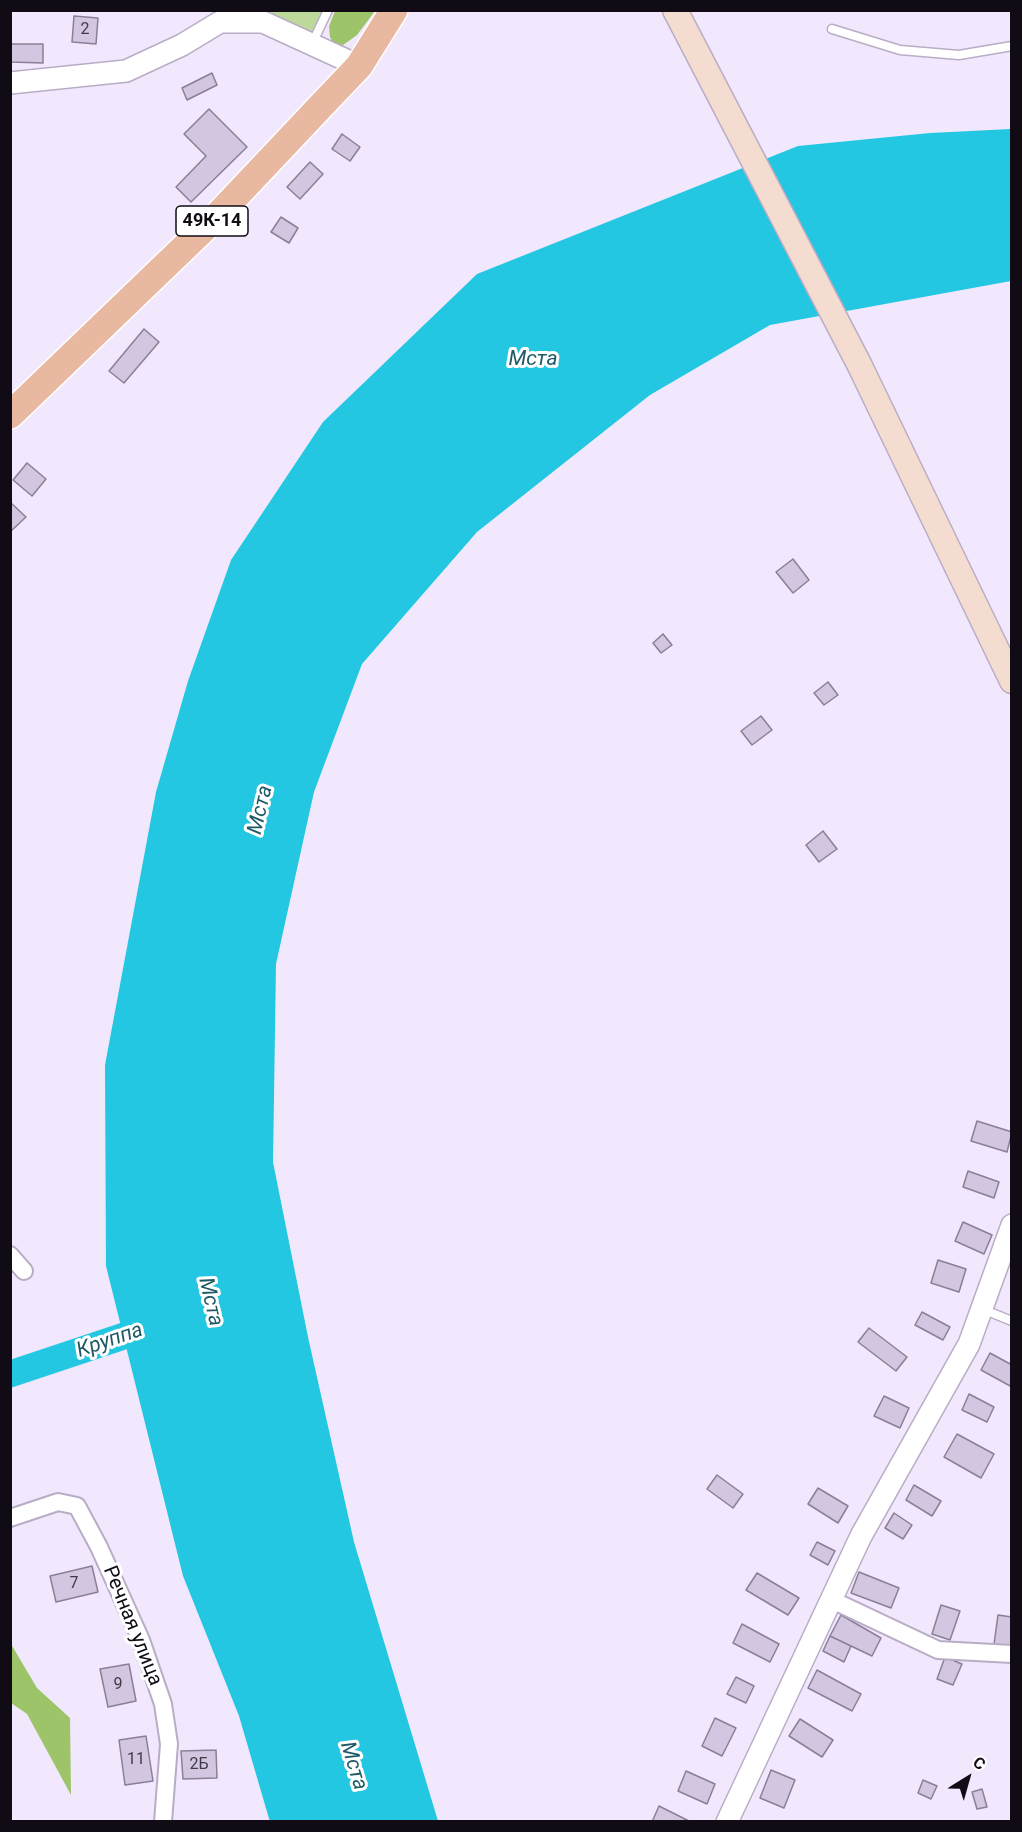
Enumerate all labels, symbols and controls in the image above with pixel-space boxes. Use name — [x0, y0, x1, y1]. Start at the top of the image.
house number: 2 — [81, 20, 89, 40]
road number: 49К-14 — [176, 206, 248, 236]
water label: Мста — [508, 347, 558, 373]
water label: Мста — [243, 783, 279, 837]
water label: Мста — [192, 1275, 228, 1329]
water label: Круппа — [74, 1318, 146, 1364]
street label: Речная улица — [97, 1563, 167, 1689]
house number: 7 — [70, 1574, 78, 1594]
house number: 9 — [114, 1675, 122, 1695]
water label: Мста — [334, 1739, 372, 1793]
north arrow — [938, 1748, 998, 1808]
house number: 11 — [127, 1750, 145, 1770]
text: С — [969, 1752, 989, 1774]
house number: 2Б — [189, 1755, 209, 1775]

